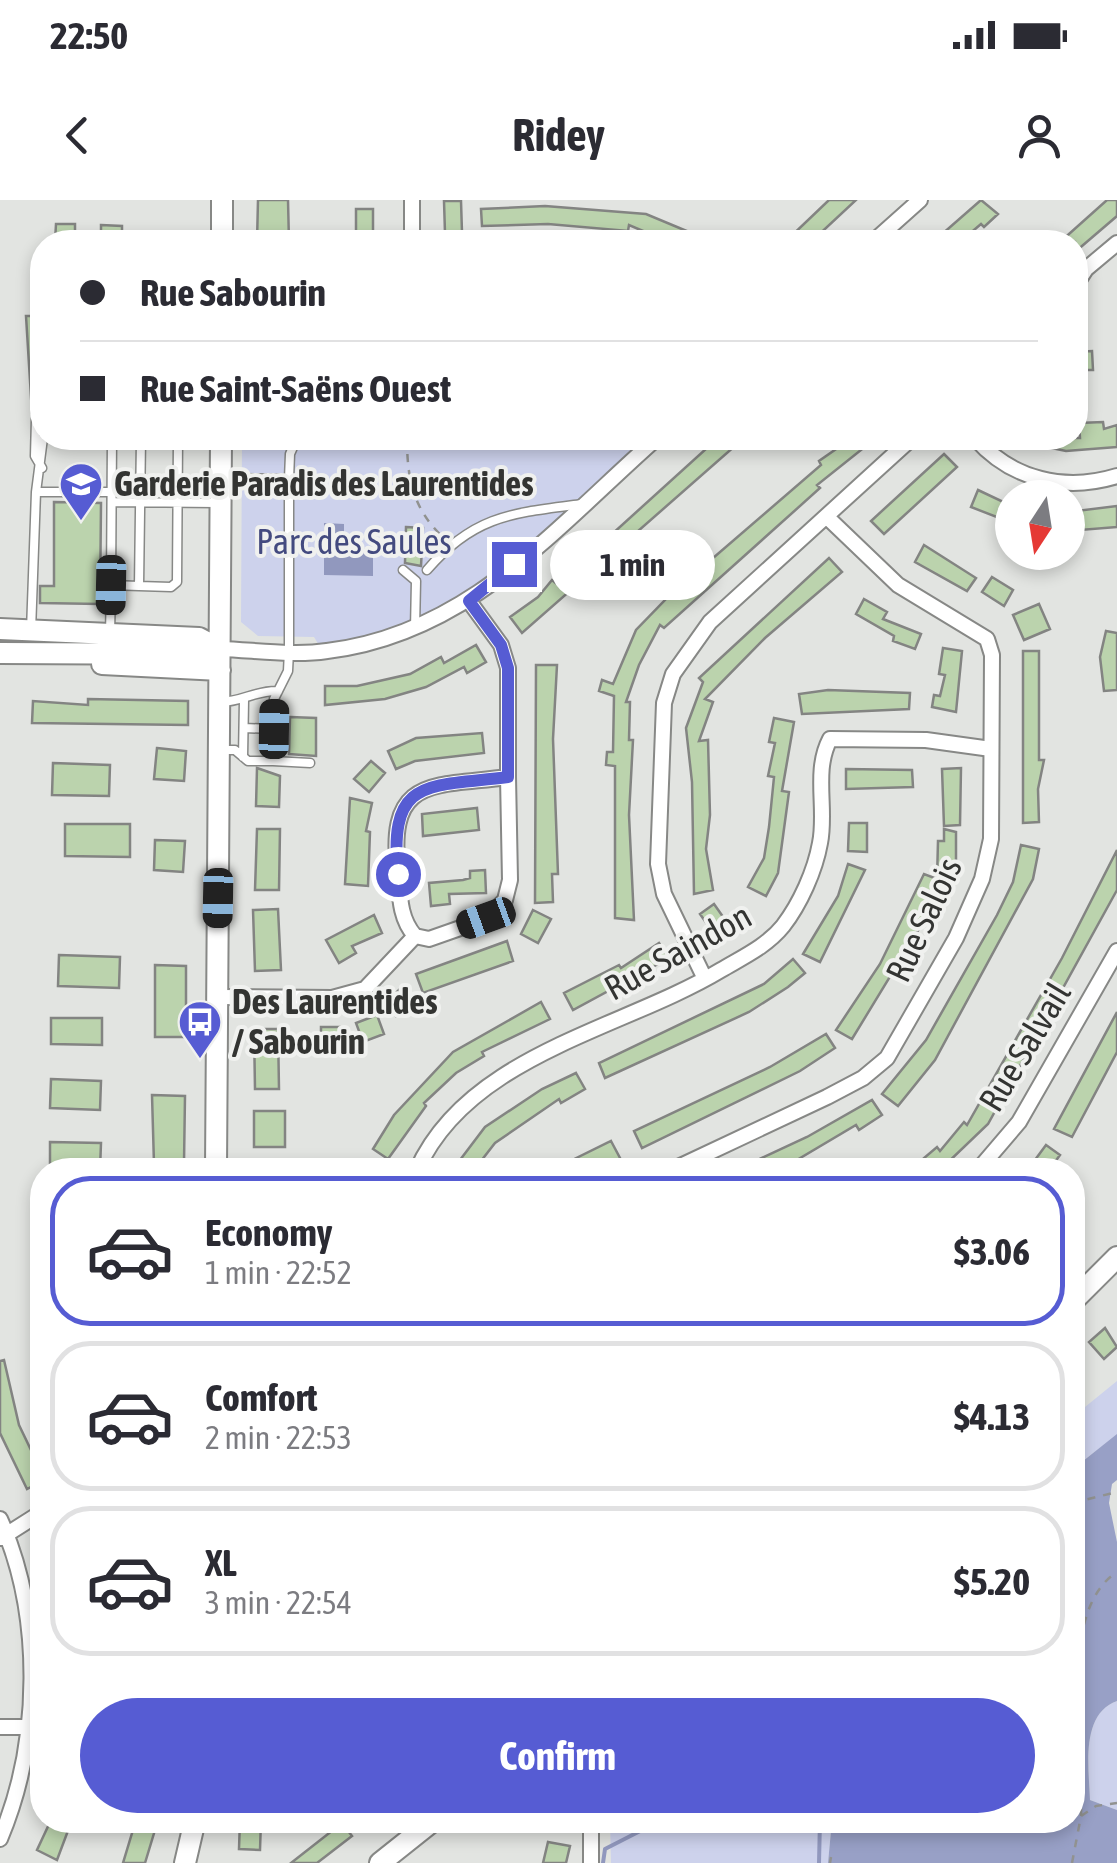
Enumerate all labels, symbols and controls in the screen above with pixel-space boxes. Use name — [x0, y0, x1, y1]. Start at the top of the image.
text: 22:50 — [50, 14, 128, 57]
icon: back — [50, 108, 105, 163]
icon: person — [1012, 108, 1067, 163]
text: Ridey — [512, 109, 605, 161]
text: Rue Sabourin — [140, 271, 326, 314]
text: Rue Saint-Saëns Ouest — [140, 367, 451, 410]
school or university icon: Garderie Paradis des Laurentides — [58, 461, 104, 522]
place label: Garderie Paradis des Laurentides — [114, 463, 534, 503]
north arrow — [995, 480, 1085, 570]
map controls — [995, 480, 1085, 570]
park label: Parc des Saules — [256, 521, 452, 561]
callout: 1 min — [549, 529, 714, 599]
route end — [492, 542, 537, 587]
text: 1 min — [600, 546, 665, 583]
car — [95, 555, 127, 615]
car — [258, 699, 290, 759]
street label: Rue Salois — [877, 851, 969, 988]
route start — [376, 852, 421, 897]
car — [202, 868, 234, 928]
car — [453, 894, 519, 942]
street label: Rue Saindon — [597, 895, 758, 1008]
street label: Rue Salvail — [970, 975, 1078, 1118]
place label: Des Laurentides / Sabourin — [232, 981, 438, 1061]
bus stop icon: Des Laurentides / Sabourin — [177, 999, 223, 1060]
icon: car — [85, 1206, 175, 1296]
text: Economy — [205, 1211, 332, 1254]
text: $3.06 — [954, 1230, 1030, 1273]
text: 1 min · 22:52 — [205, 1254, 352, 1291]
icon: car — [85, 1371, 175, 1461]
text: Comfort — [205, 1376, 317, 1419]
text: $4.13 — [954, 1395, 1030, 1438]
text: 2 min · 22:53 — [205, 1419, 352, 1456]
icon: car — [85, 1536, 175, 1626]
text: XL — [205, 1541, 237, 1584]
text: $5.20 — [954, 1560, 1030, 1603]
text: 3 min · 22:54 — [205, 1584, 352, 1621]
button: Confirm — [80, 1698, 1035, 1813]

